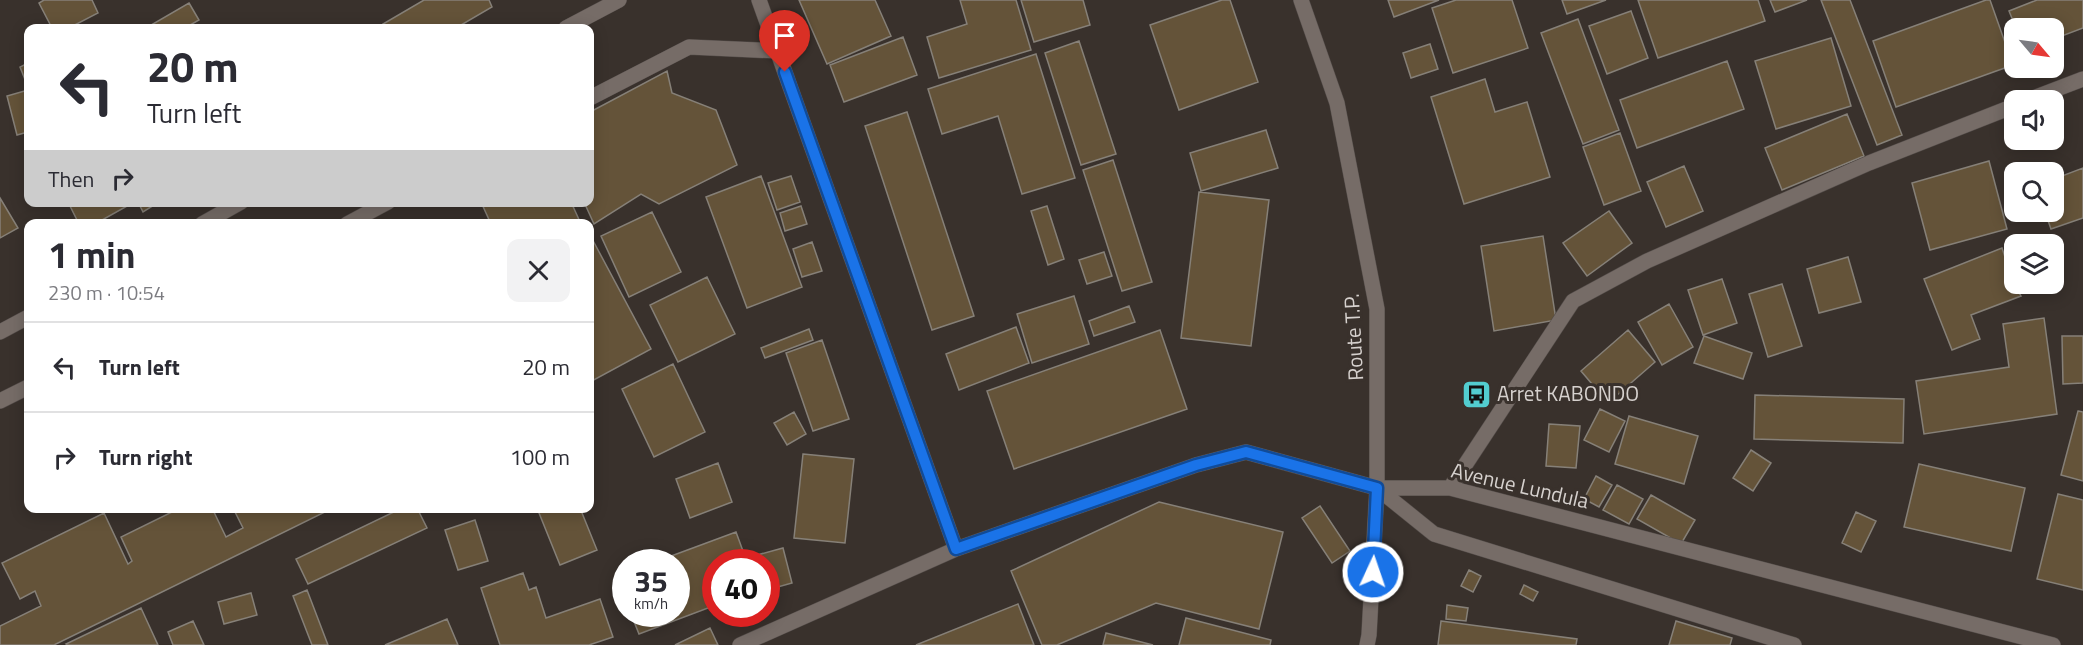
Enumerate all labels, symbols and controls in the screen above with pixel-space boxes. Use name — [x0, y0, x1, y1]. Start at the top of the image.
pin — [759, 10, 810, 72]
north arrow — [2004, 18, 2064, 78]
map controls — [2004, 18, 2064, 294]
icon: arrive — [768, 19, 801, 52]
text: 20 m — [147, 34, 239, 98]
icon: left — [48, 48, 126, 126]
button: sound — [2004, 90, 2064, 150]
text: Turn left — [147, 92, 241, 133]
text: Then — [48, 162, 94, 196]
icon: right — [106, 162, 139, 195]
button: search — [2004, 162, 2064, 222]
text: 1 min — [48, 227, 135, 282]
button: layers — [2004, 234, 2064, 294]
button: close — [507, 239, 570, 302]
text: 230 m · 10:54 — [48, 277, 165, 308]
street label: Route T.P. — [1335, 293, 1371, 381]
text: Turn left — [99, 350, 180, 384]
text: 20 m — [522, 350, 570, 384]
icon: left — [48, 351, 81, 384]
place label: Arret KABONDO — [1497, 377, 1639, 409]
bus stop icon: Arret KABONDO — [1460, 378, 1492, 410]
text: Turn right — [99, 440, 193, 474]
text: 100 m — [510, 440, 570, 474]
icon: right — [48, 441, 81, 474]
street label: Avenue Lundula — [1448, 454, 1593, 517]
position arrow — [1341, 540, 1405, 604]
speed limit sign: 40 — [702, 549, 780, 627]
text: 35 — [634, 558, 668, 604]
text: km/h — [634, 592, 668, 615]

